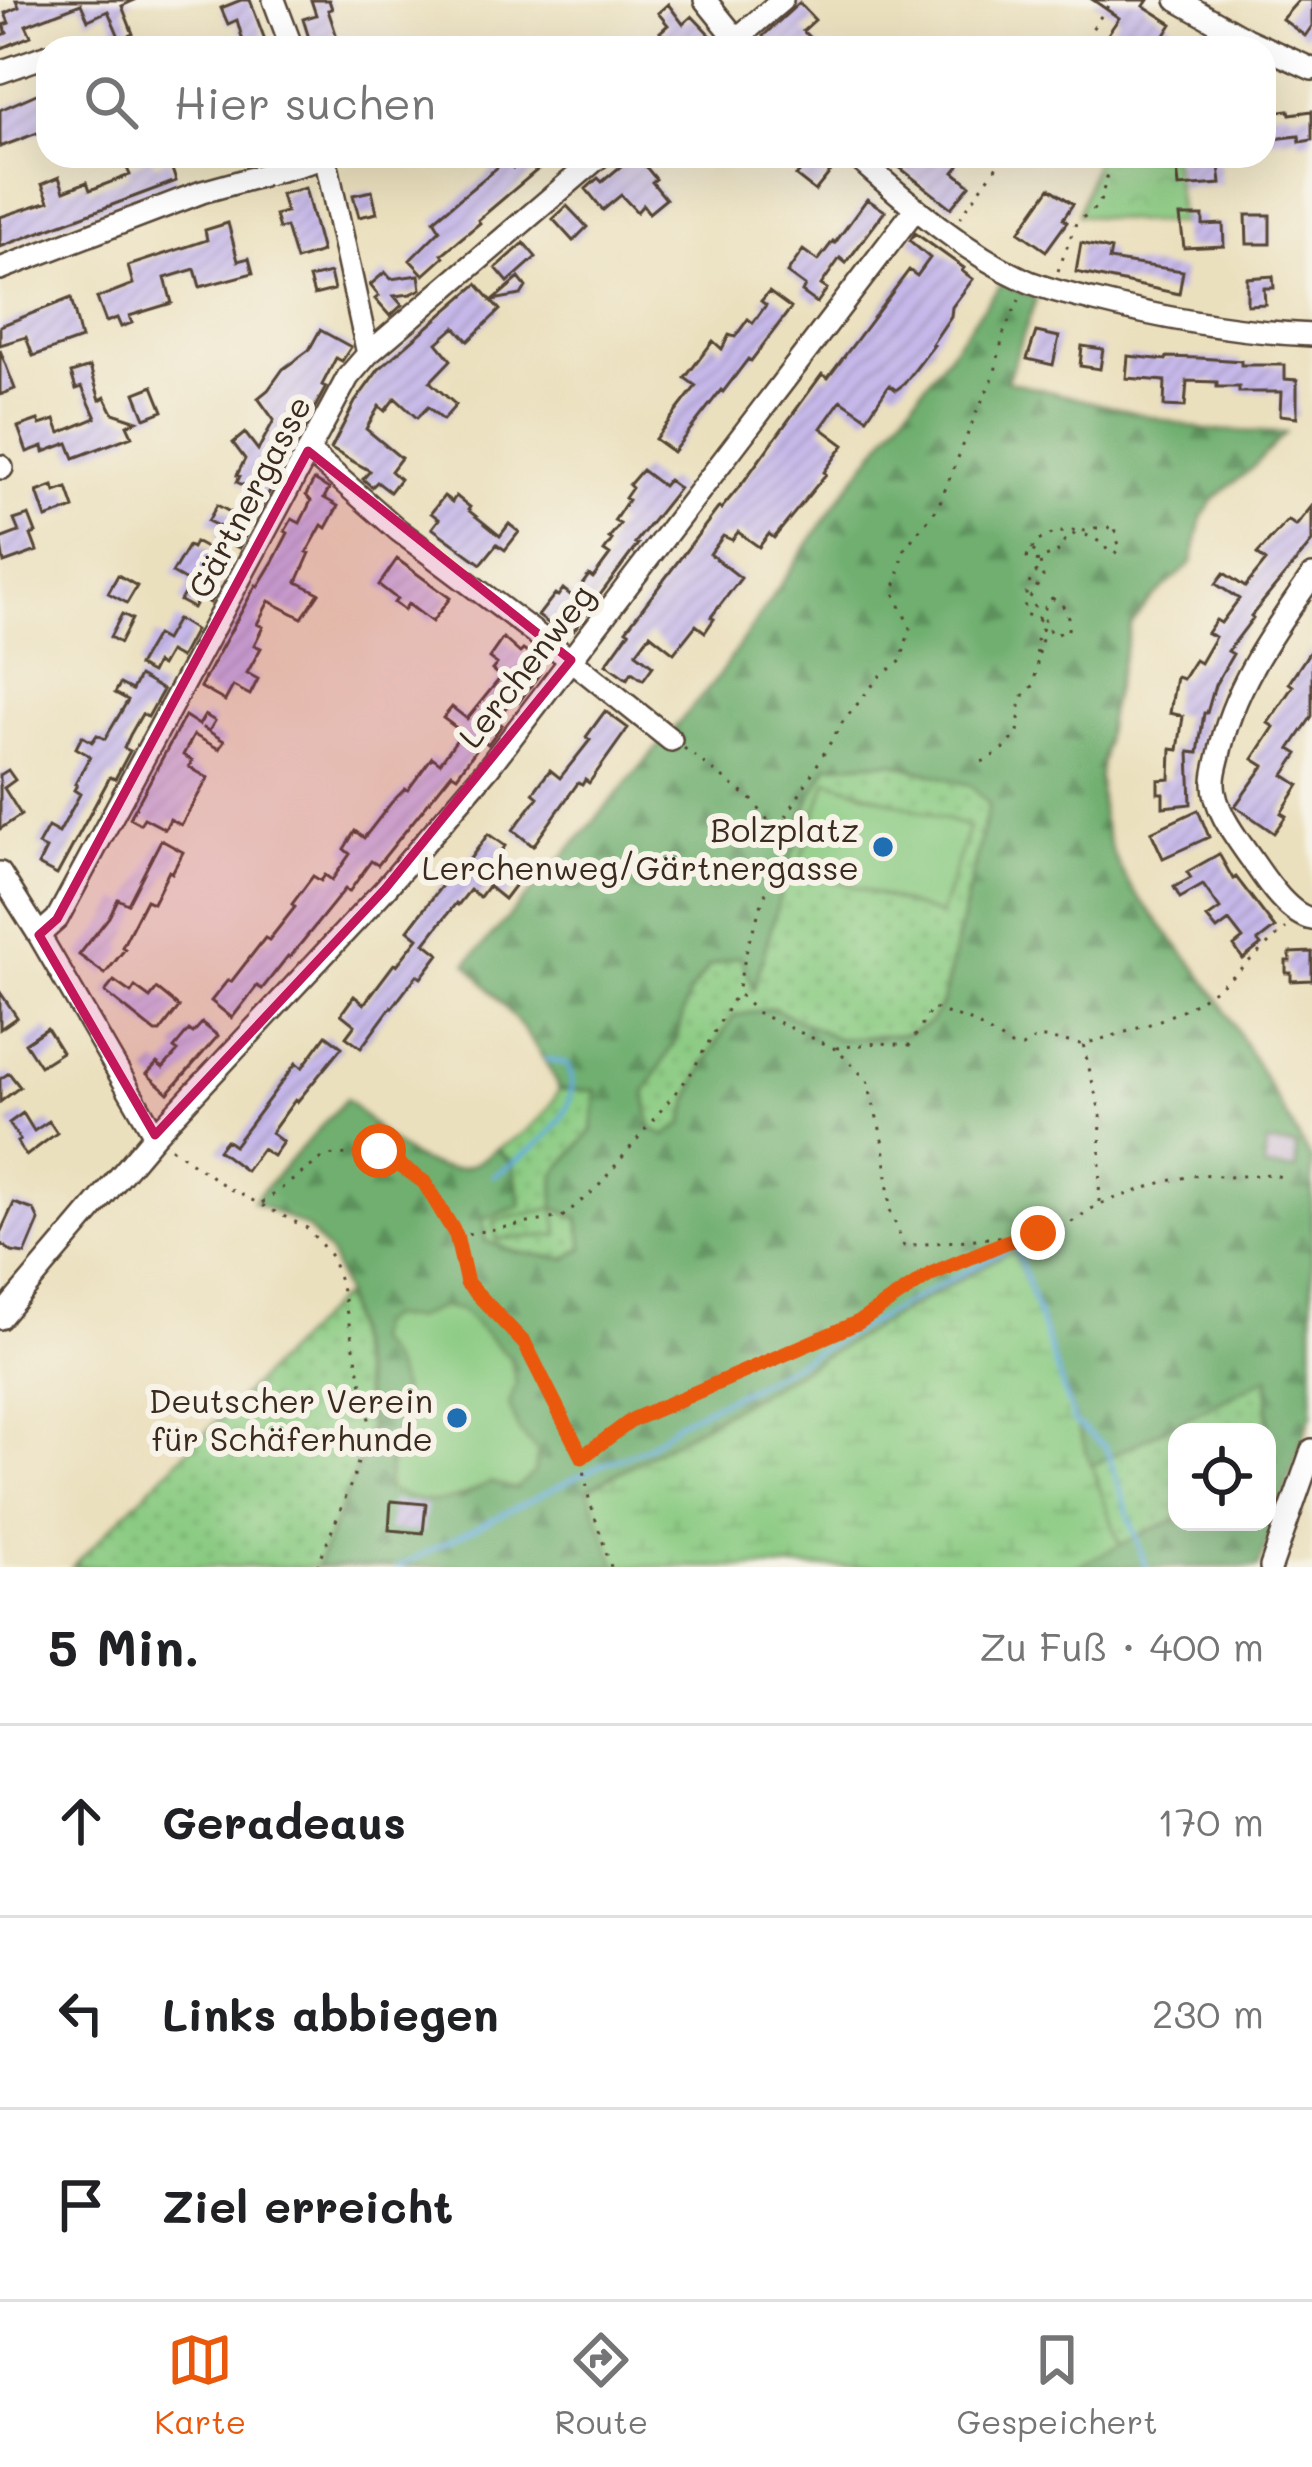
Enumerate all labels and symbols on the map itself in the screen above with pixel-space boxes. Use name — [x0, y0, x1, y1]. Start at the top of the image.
street label: Gärtnergasse — [177, 387, 319, 605]
street label: Lerchenweg — [448, 574, 602, 756]
place label: Bolzplatz Lerchenweg/Gärtnergasse — [422, 807, 859, 888]
marker: Bolzplatz Lerchenweg/Gärtnergasse — [870, 834, 896, 860]
route start — [352, 1124, 406, 1178]
route end — [1011, 1206, 1065, 1260]
place label: Deutscher Verein für Schäferhunde — [149, 1378, 433, 1459]
marker: Deutscher Verein für Schäferhunde — [444, 1405, 470, 1431]

